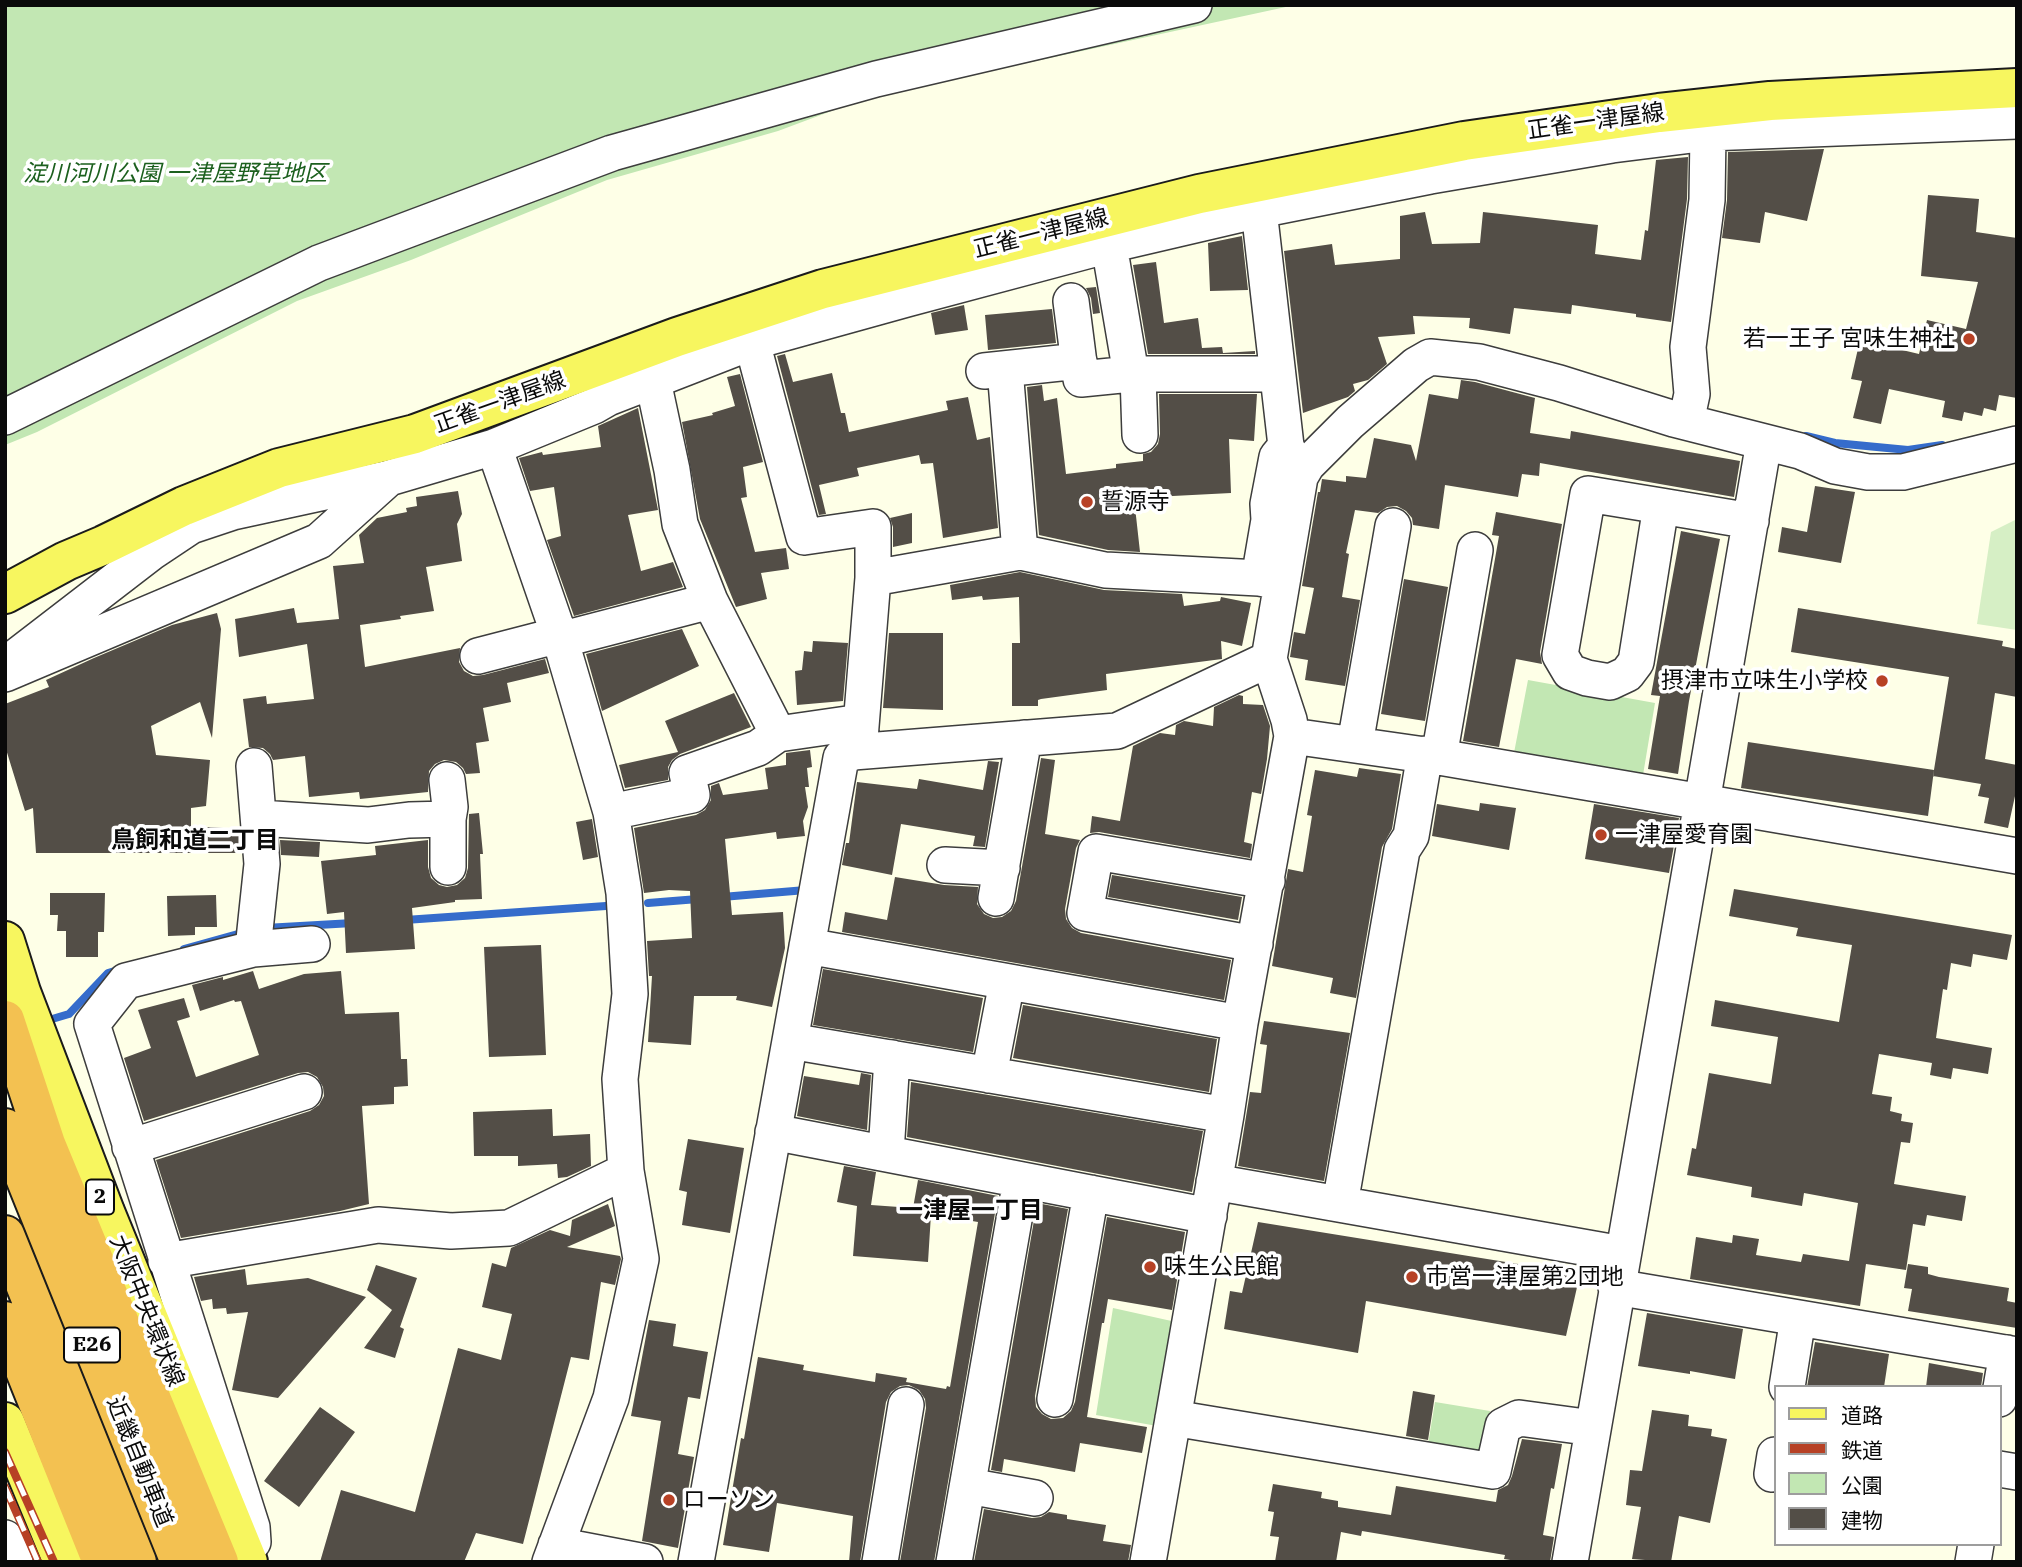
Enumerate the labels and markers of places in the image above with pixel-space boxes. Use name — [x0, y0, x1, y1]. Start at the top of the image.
place label: 若一王子 宮味生神社 — [1743, 325, 1955, 353]
marker: 若一王子 宮味生神社 — [1961, 331, 1977, 347]
place label: 誓源寺 — [1101, 488, 1170, 516]
marker: 誓源寺 — [1079, 494, 1095, 510]
place label: 摂津市立味生小学校 — [1661, 667, 1868, 695]
marker: 摂津市立味生小学校 — [1874, 673, 1890, 689]
place label: 一津屋愛育園 — [1615, 821, 1753, 849]
marker: 一津屋愛育園 — [1593, 827, 1609, 843]
place label: 味生公民館 — [1164, 1253, 1279, 1281]
marker: 味生公民館 — [1142, 1259, 1158, 1275]
place label: 市営一津屋第2団地 — [1426, 1263, 1624, 1291]
marker: 市営一津屋第2団地 — [1404, 1269, 1420, 1285]
place label: ローソン — [683, 1486, 775, 1514]
marker: ローソン — [661, 1492, 677, 1508]

